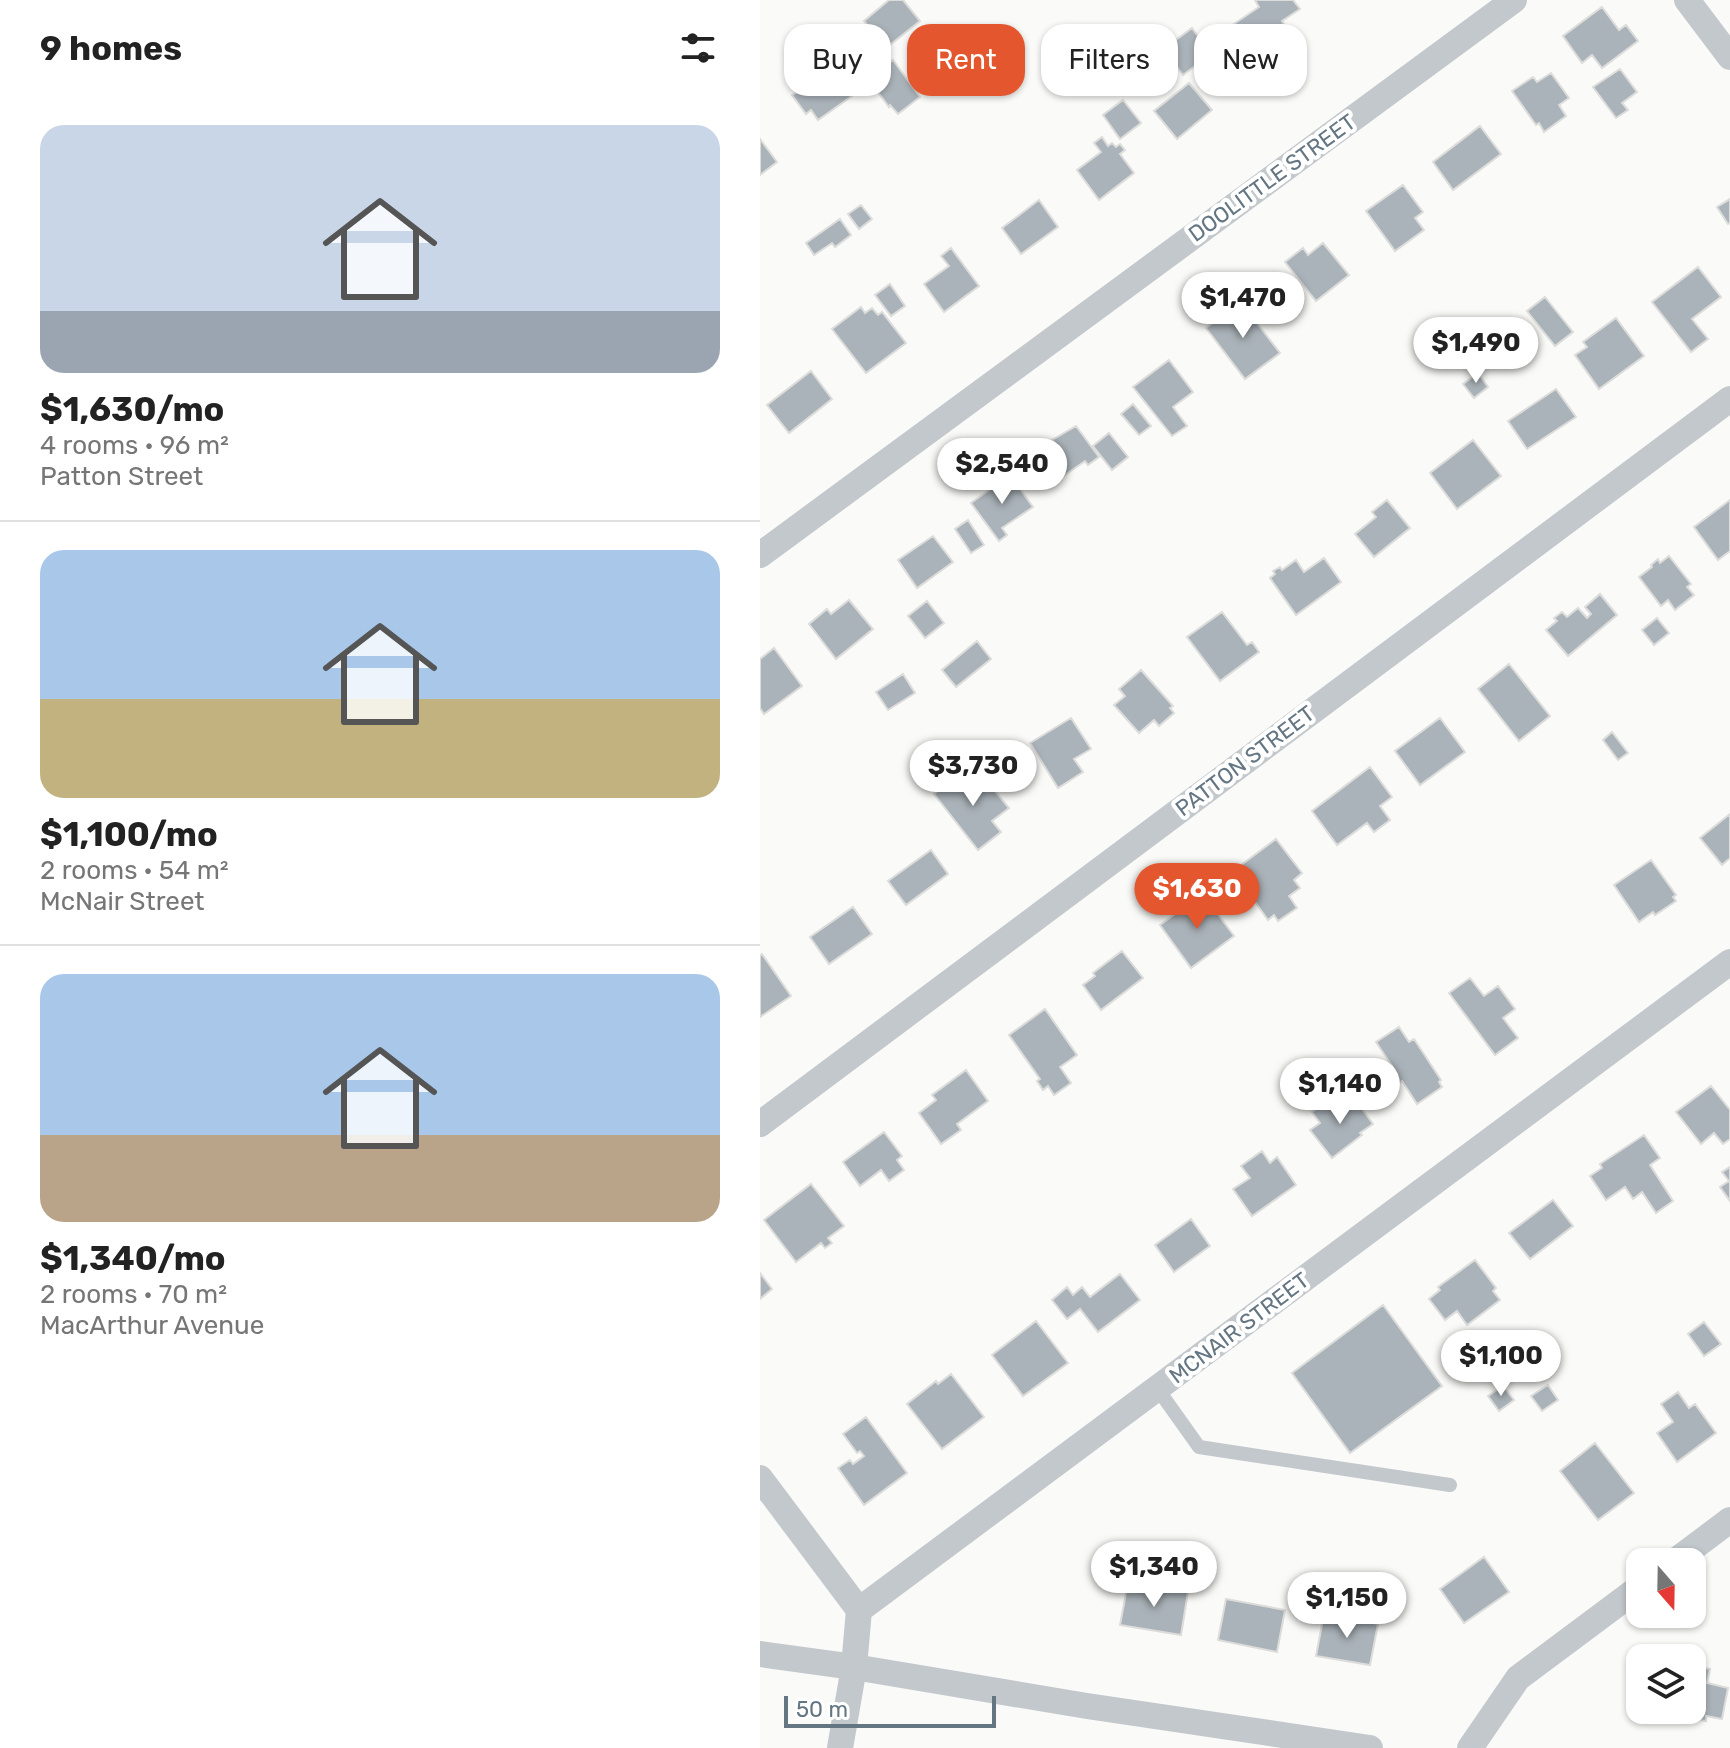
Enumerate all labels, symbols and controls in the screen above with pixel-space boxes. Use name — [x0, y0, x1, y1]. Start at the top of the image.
chip: Buy — [784, 24, 891, 96]
chip: Rent — [907, 24, 1025, 96]
chip: Filters — [1041, 24, 1178, 96]
chip: New — [1194, 24, 1307, 96]
icon: filters — [676, 26, 720, 70]
text: 9 homes — [40, 28, 182, 69]
street label: DOOLITTLE STREET — [1183, 108, 1361, 248]
icon: home — [308, 177, 452, 321]
pin: $1,470 — [1178, 272, 1308, 340]
text: $1,470 — [1199, 282, 1287, 313]
pin: $1,490 — [1411, 317, 1541, 385]
text: $1,490 — [1431, 327, 1521, 358]
text: $1,630/mo — [40, 389, 224, 430]
text: 4 rooms · 96 m² — [40, 430, 229, 461]
pin: $2,540 — [937, 438, 1067, 506]
text: $2,540 — [955, 448, 1049, 479]
text: Patton Street — [40, 461, 203, 492]
icon: home — [308, 602, 452, 746]
street label: PATTON STREET — [1170, 700, 1320, 822]
pin: $3,730 — [908, 740, 1038, 808]
text: $3,730 — [928, 750, 1018, 781]
text: $1,100/mo — [40, 814, 218, 855]
text: 2 rooms · 54 m² — [40, 855, 229, 886]
pin: $1,630 — [1132, 863, 1262, 931]
text: $1,630 — [1152, 873, 1242, 904]
text: McNair Street — [40, 886, 205, 917]
icon: home — [308, 1026, 452, 1170]
pin: $1,140 — [1275, 1058, 1405, 1126]
text: $1,140 — [1298, 1068, 1382, 1099]
text: $1,340/mo — [40, 1238, 226, 1279]
street label: MCNAIR STREET — [1164, 1267, 1314, 1389]
text: 2 rooms · 70 m² — [40, 1279, 227, 1310]
text: MacArthur Avenue — [40, 1310, 264, 1341]
pin: $1,100 — [1436, 1330, 1566, 1398]
text: $1,100 — [1459, 1340, 1543, 1371]
pin: $1,340 — [1089, 1541, 1219, 1609]
north arrow — [1626, 1548, 1706, 1628]
map controls — [1626, 1548, 1706, 1724]
text: $1,340 — [1109, 1551, 1199, 1582]
pin: $1,150 — [1282, 1572, 1412, 1640]
text: $1,150 — [1305, 1582, 1389, 1613]
button: layers — [1626, 1644, 1706, 1724]
scale bar — [784, 1692, 996, 1728]
text: 50 m — [796, 1696, 848, 1723]

